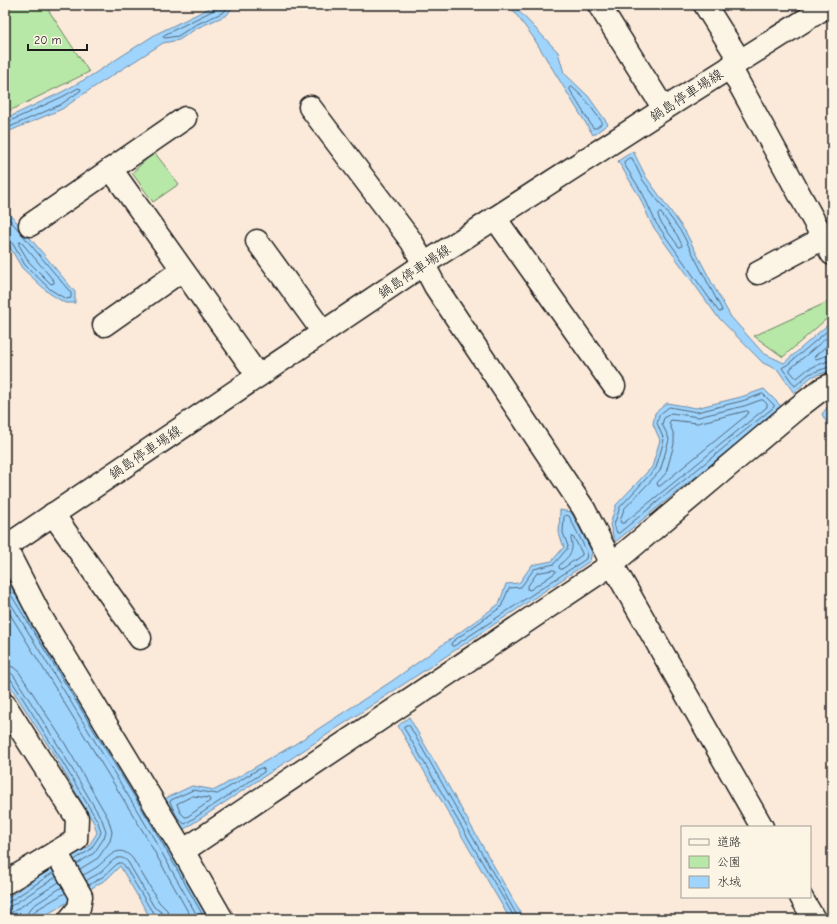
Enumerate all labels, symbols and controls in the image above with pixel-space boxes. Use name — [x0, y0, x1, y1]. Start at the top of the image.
scale bar — [28, 26, 87, 52]
text: 20 m — [34, 33, 62, 47]
street label: 鍋島停車場線 — [646, 65, 726, 125]
street label: 鍋島停車場線 — [375, 241, 454, 302]
street label: 鍋島停車場線 — [106, 422, 185, 483]
legend — [681, 826, 811, 898]
text: 道路 — [717, 835, 741, 849]
text: 公園 — [717, 855, 741, 869]
text: 水域 — [717, 875, 741, 889]

